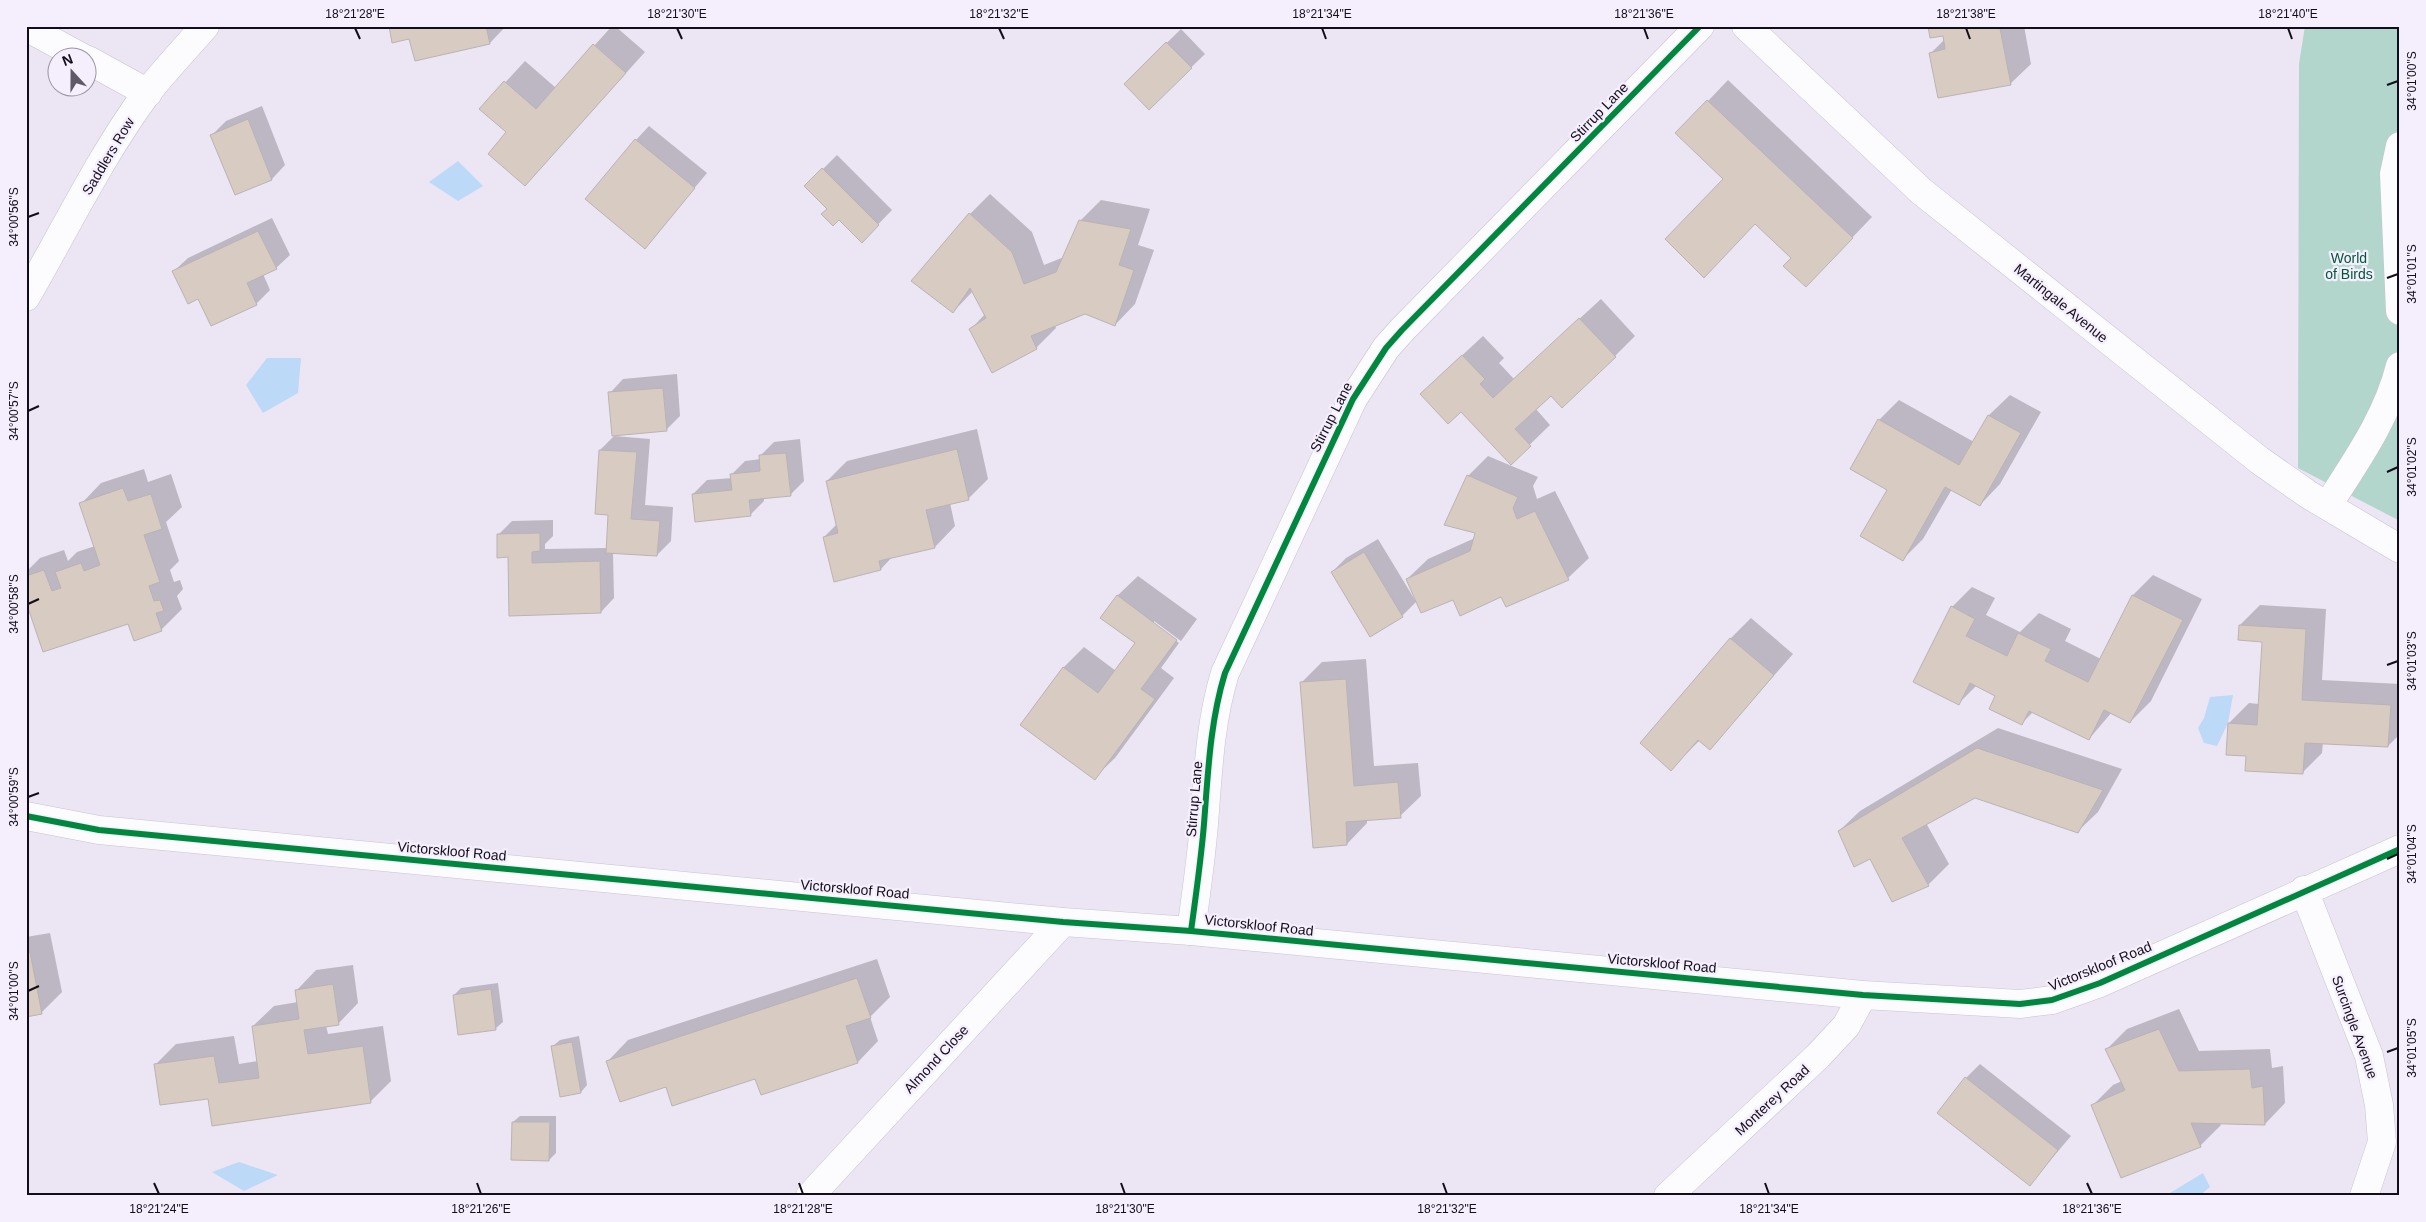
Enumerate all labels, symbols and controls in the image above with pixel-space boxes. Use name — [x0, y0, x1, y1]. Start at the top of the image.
text: 18°21'28"E — [325, 7, 385, 21]
text: 18°21'30"E — [647, 7, 707, 21]
text: 18°21'32"E — [969, 7, 1029, 21]
text: 18°21'34"E — [1292, 7, 1352, 21]
text: 18°21'36"E — [1614, 7, 1674, 21]
text: 18°21'38"E — [1936, 7, 1996, 21]
text: 18°21'40"E — [2258, 7, 2318, 21]
north arrow — [48, 48, 98, 98]
text: N — [60, 51, 75, 69]
text: 34°01'00"S — [2405, 51, 2419, 111]
street label: Stirrup Lane — [1567, 79, 1631, 145]
street label: Saddlers Row — [79, 114, 138, 197]
text: 34°00'56"S — [7, 187, 21, 247]
text: 34°01'01"S — [2405, 244, 2419, 304]
park label: World of Birds — [2325, 250, 2373, 282]
street label: Martingale Avenue — [2011, 260, 2111, 346]
street label: Stirrup Lane — [1307, 379, 1356, 455]
text: 34°00'57"S — [7, 381, 21, 441]
text: 34°01'02"S — [2405, 437, 2419, 497]
text: 34°00'58"S — [7, 574, 21, 634]
text: 34°01'03"S — [2405, 631, 2419, 691]
street label: Stirrup Lane — [1183, 760, 1205, 838]
text: 34°00'59"S — [7, 767, 21, 827]
text: 34°01'04"S — [2405, 824, 2419, 884]
street label: Victorskloof Road — [397, 838, 507, 864]
street label: Victorskloof Road — [800, 876, 910, 902]
street label: Victorskloof Road — [1204, 911, 1314, 939]
street label: Victorskloof Road — [2046, 938, 2154, 994]
street label: Victorskloof Road — [1607, 950, 1717, 976]
text: 34°01'00"S — [7, 961, 21, 1021]
street label: Surcingle Avenue — [2329, 973, 2381, 1081]
text: 34°01'05"S — [2405, 1018, 2419, 1078]
street label: Almond Close — [900, 1022, 972, 1096]
street label: Monterey Road — [1732, 1062, 1812, 1138]
text: 18°21'24"E — [129, 1202, 189, 1216]
text: 18°21'26"E — [451, 1202, 511, 1216]
text: 18°21'28"E — [773, 1202, 833, 1216]
text: 18°21'30"E — [1095, 1202, 1155, 1216]
text: 18°21'32"E — [1417, 1202, 1477, 1216]
text: 18°21'34"E — [1739, 1202, 1799, 1216]
text: 18°21'36"E — [2062, 1202, 2122, 1216]

